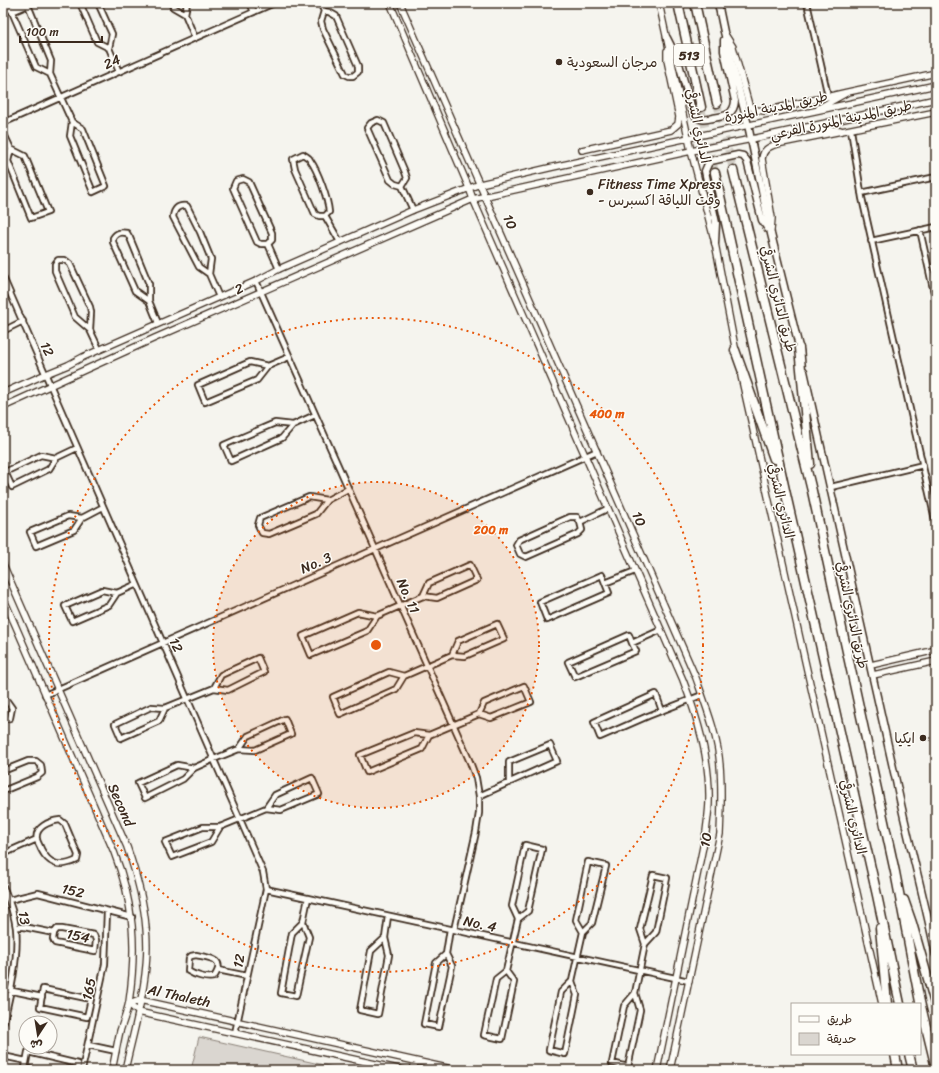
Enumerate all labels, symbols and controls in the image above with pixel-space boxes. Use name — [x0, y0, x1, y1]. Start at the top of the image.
scale bar — [20, 18, 102, 44]
text: 100 m — [26, 21, 59, 43]
road number: 513 — [674, 44, 704, 66]
street label: 24 — [99, 47, 125, 77]
place label: مرجان السعودية — [567, 50, 657, 75]
marker: مرجان السعودية — [554, 57, 564, 67]
street label: طريق المدينة المنورة — [722, 84, 830, 130]
street label: الدائري الشرقي — [678, 86, 718, 166]
street label: طريق المدينة المنورة الفرعي — [768, 93, 914, 147]
place label: Fitness Time Xpress - وقت اللياقة اكسبرس — [598, 172, 721, 213]
marker: Fitness Time Xpress - وقت اللياقة اكسبرس — [585, 187, 595, 197]
street label: 10 — [496, 210, 525, 234]
street label: طريق الدائري الشرقي — [753, 243, 803, 355]
street label: 2 — [230, 276, 248, 302]
street label: 12 — [33, 337, 61, 361]
text: 400 m — [588, 403, 625, 425]
street label: الدائري الشرقي — [760, 461, 802, 541]
street label: 10 — [625, 507, 654, 531]
text: 200 m — [473, 519, 509, 541]
street label: No. 3 — [296, 545, 336, 581]
street label: طريق الدائري الشرقي — [828, 559, 876, 671]
street label: No. 11 — [389, 574, 427, 618]
street label: 12 — [162, 633, 190, 657]
centre of rings — [369, 638, 383, 652]
place label: ايكيا — [894, 726, 915, 751]
marker: ايكيا — [918, 733, 928, 743]
street label: الدائري الشرقي — [832, 777, 874, 857]
street label: Second — [100, 779, 142, 832]
street label: 10 — [692, 831, 720, 849]
street label: 152 — [59, 876, 87, 906]
street label: No. 4 — [461, 908, 499, 940]
street label: 13 — [11, 909, 38, 927]
street label: 154 — [64, 921, 92, 951]
street label: 12 — [225, 952, 253, 970]
street label: 165 — [74, 975, 104, 1003]
street label: Al Thaleth — [144, 977, 213, 1015]
legend — [791, 1003, 921, 1055]
text: طريق — [827, 1008, 852, 1030]
north arrow — [18, 1015, 58, 1055]
text: حديقة — [827, 1028, 856, 1050]
text: ش — [28, 1034, 44, 1055]

